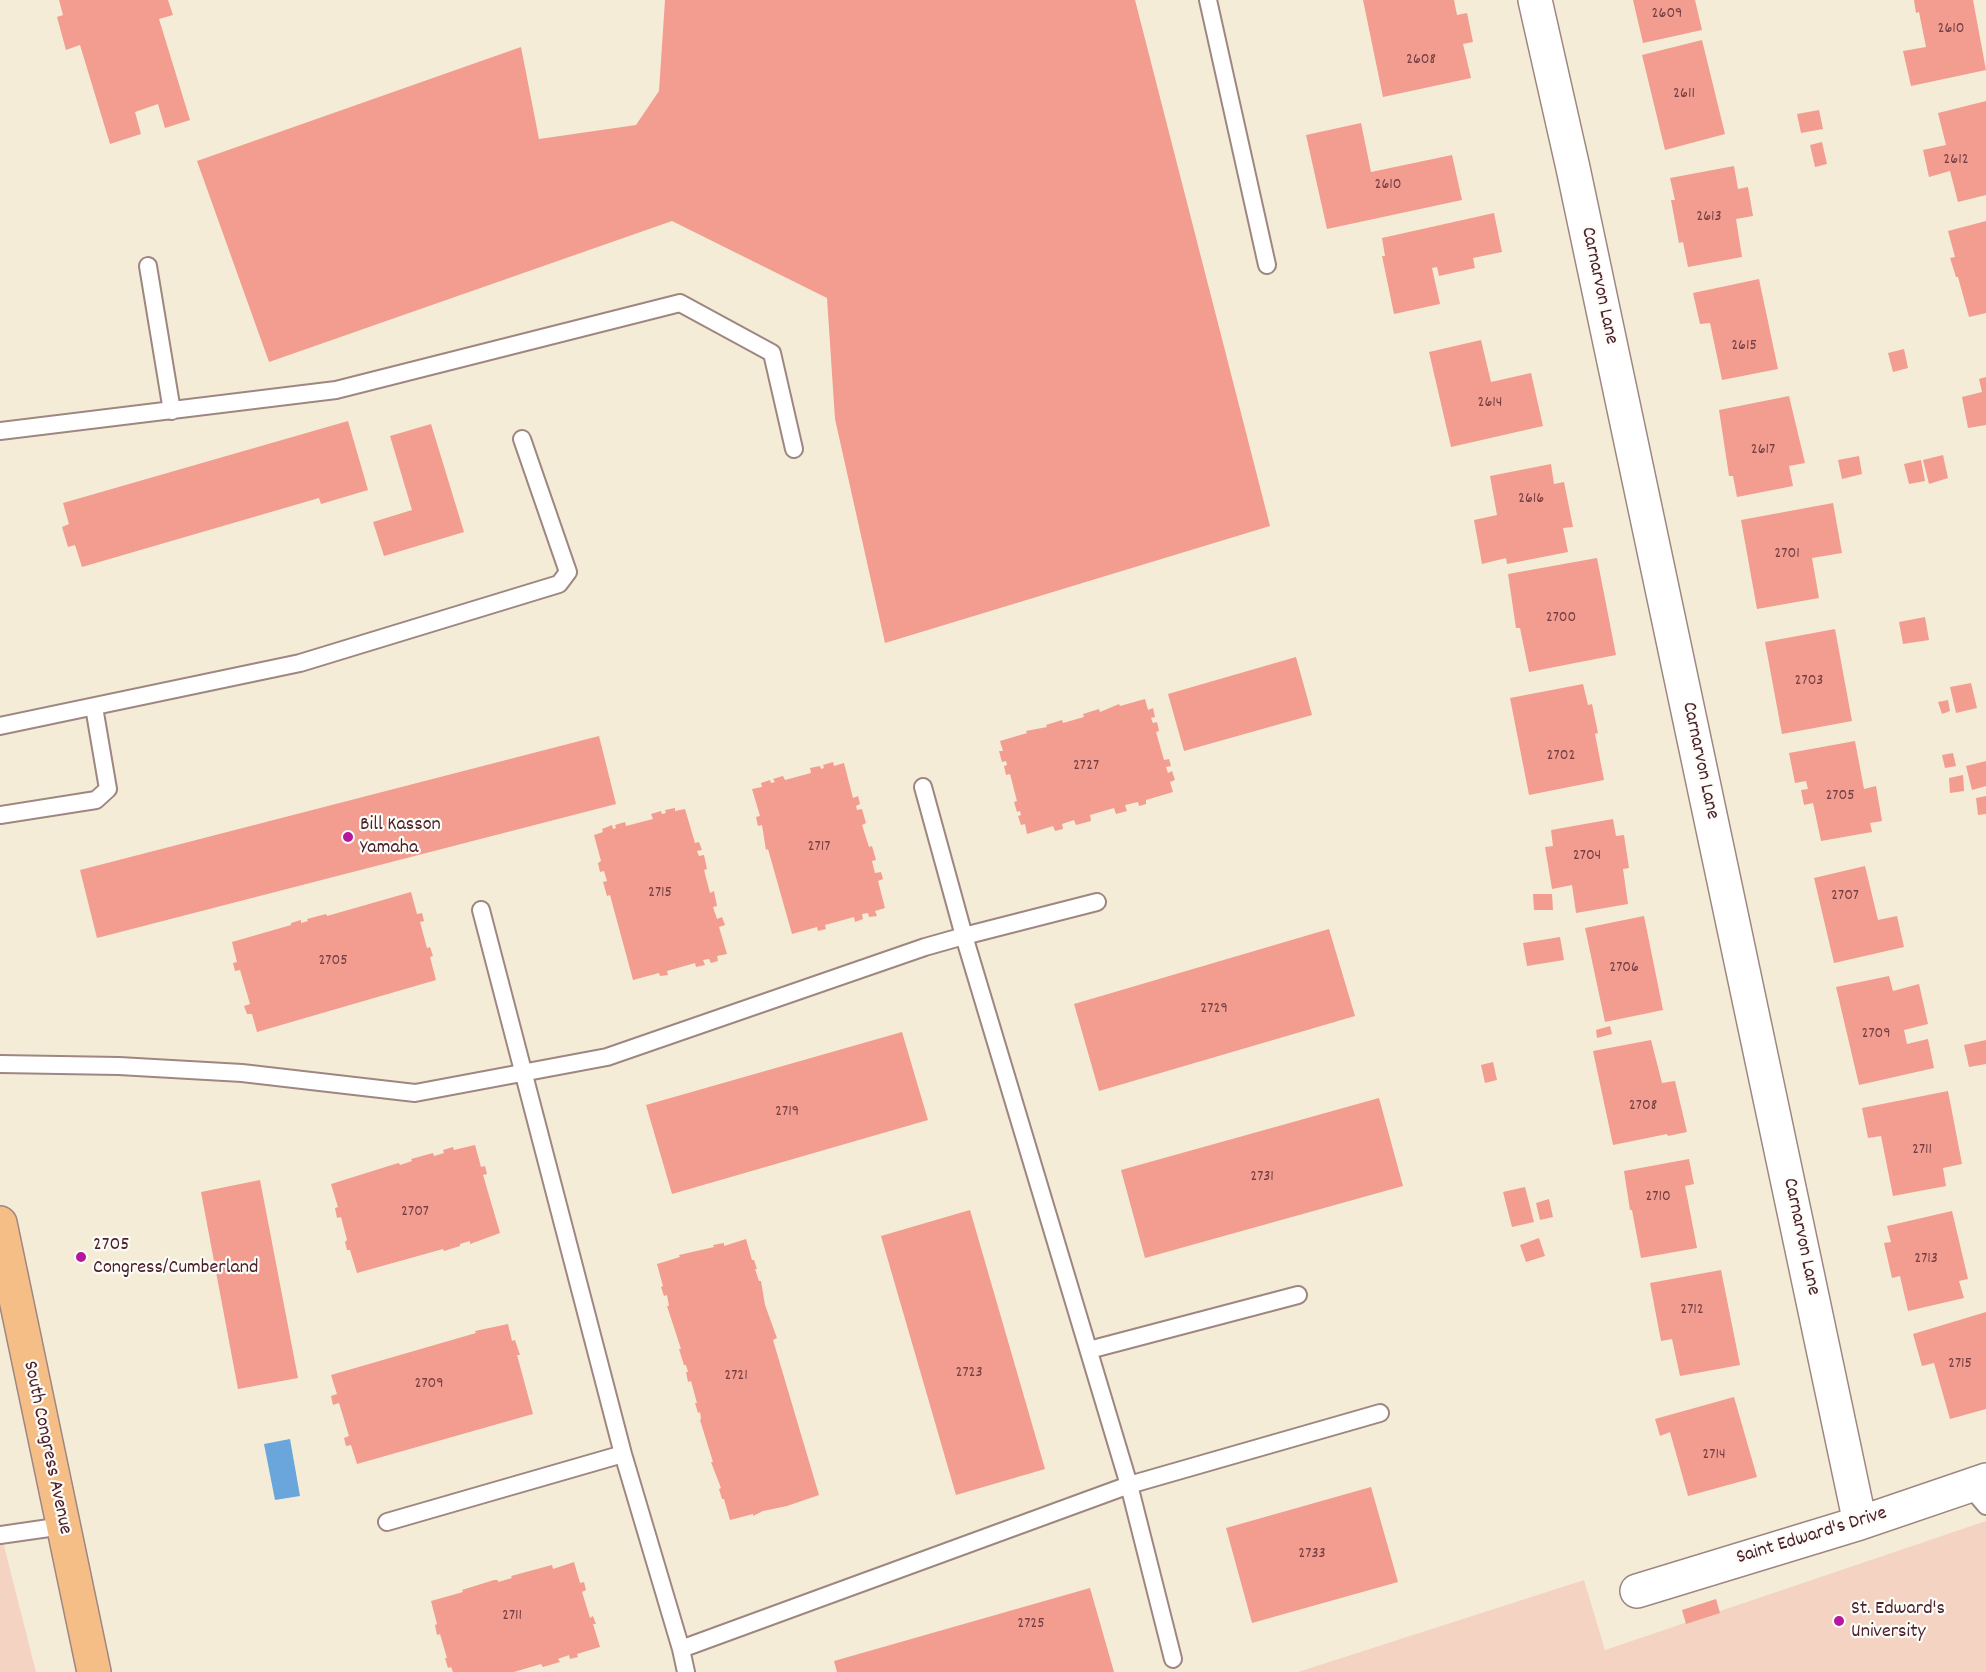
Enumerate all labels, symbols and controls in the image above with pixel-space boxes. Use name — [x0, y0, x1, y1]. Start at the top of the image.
house number: 2609 — [1652, 5, 1682, 25]
house number: 2610 — [1937, 20, 1965, 40]
house number: 2608 — [1406, 51, 1436, 71]
house number: 2611 — [1673, 85, 1695, 105]
house number: 2612 — [1943, 151, 1969, 171]
house number: 2610 — [1374, 176, 1402, 196]
house number: 2613 — [1696, 208, 1722, 228]
street label: Carnarvon Lane — [1574, 225, 1622, 347]
house number: 2615 — [1731, 337, 1757, 357]
house number: 2614 — [1478, 394, 1502, 414]
house number: 2617 — [1751, 441, 1775, 461]
house number: 2616 — [1518, 490, 1544, 510]
house number: 2701 — [1774, 545, 1800, 565]
house number: 2700 — [1546, 609, 1576, 629]
house number: 2703 — [1795, 672, 1823, 692]
street label: Carnarvon Lane — [1675, 700, 1723, 822]
house number: 2702 — [1547, 747, 1575, 767]
house number: 2727 — [1073, 757, 1099, 777]
house number: 2705 — [1825, 787, 1855, 807]
place label: Bill Kasson Yamaha — [360, 814, 441, 861]
marker: Bill Kasson Yamaha — [341, 830, 355, 844]
house number: 2717 — [808, 838, 830, 858]
house number: 2704 — [1573, 847, 1601, 867]
house number: 2715 — [648, 884, 672, 904]
house number: 2707 — [1831, 887, 1859, 907]
house number: 2705 — [318, 952, 348, 972]
house number: 2706 — [1609, 959, 1639, 979]
house number: 2729 — [1200, 1000, 1228, 1020]
house number: 2709 — [1861, 1025, 1891, 1045]
house number: 2708 — [1629, 1097, 1657, 1117]
house number: 2719 — [775, 1103, 799, 1123]
house number: 2711 — [1912, 1141, 1932, 1161]
house number: 2731 — [1250, 1168, 1274, 1188]
street label: Carnarvon Lane — [1776, 1176, 1824, 1298]
house number: 2710 — [1645, 1188, 1671, 1208]
house number: 2707 — [401, 1203, 429, 1223]
place label: 2705 Congress/Cumberland — [93, 1234, 258, 1281]
marker: 2705 Congress/Cumberland — [74, 1250, 88, 1264]
house number: 2713 — [1914, 1250, 1938, 1270]
house number: 2712 — [1680, 1301, 1704, 1321]
house number: 2715 — [1948, 1355, 1972, 1375]
street label: South Congress Avenue — [16, 1359, 76, 1537]
house number: 2723 — [955, 1364, 983, 1384]
house number: 2721 — [724, 1367, 748, 1387]
house number: 2709 — [414, 1375, 444, 1395]
house number: 2714 — [1702, 1446, 1726, 1466]
street label: Saint Edward's Drive — [1734, 1503, 1890, 1571]
house number: 2733 — [1298, 1545, 1326, 1565]
place label: St. Edward's University — [1851, 1598, 1945, 1645]
house number: 2711 — [502, 1607, 522, 1627]
marker: St. Edward's University — [1832, 1614, 1846, 1628]
house number: 2725 — [1017, 1615, 1045, 1635]

